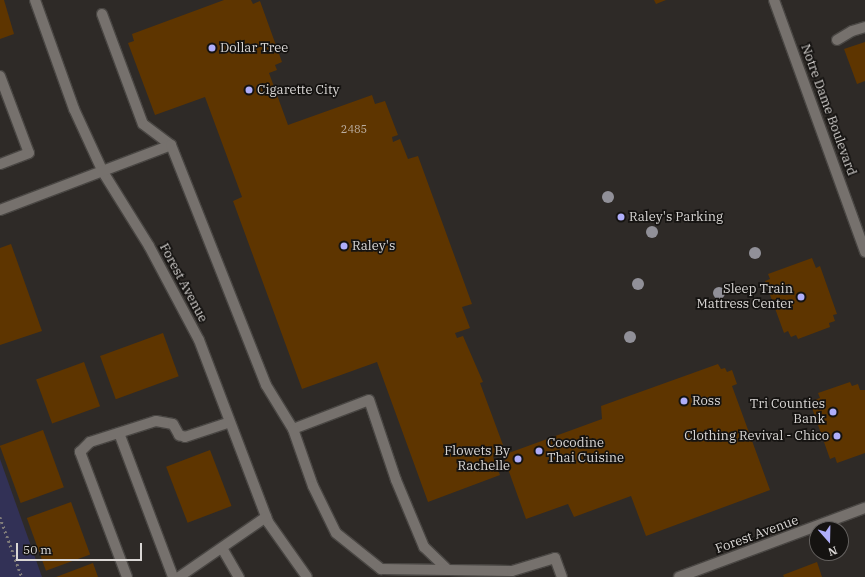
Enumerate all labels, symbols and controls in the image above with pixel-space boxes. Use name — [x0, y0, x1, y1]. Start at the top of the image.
place label: Dollar Tree — [220, 40, 288, 56]
street label: Notre Dame Boulevard — [797, 42, 859, 178]
marker: Dollar Tree — [207, 43, 217, 53]
place label: Cigarette City — [257, 82, 339, 98]
marker: Cigarette City — [244, 85, 254, 95]
house number: 2485 — [341, 122, 367, 136]
place label: Raley's Parking — [629, 209, 723, 225]
marker: Raley's Parking — [616, 212, 626, 222]
place label: Raley's — [352, 238, 395, 254]
street label: Forest Avenue — [156, 241, 210, 325]
marker: Raley's — [339, 241, 349, 251]
place label: Sleep Train Mattress Center — [696, 282, 793, 313]
marker: Sleep Train Mattress Center — [796, 292, 806, 302]
place label: Ross — [692, 393, 720, 409]
marker: Ross — [679, 396, 689, 406]
place label: Tri Counties Bank — [750, 397, 825, 428]
marker: Tri Counties Bank — [828, 407, 838, 417]
place label: Clothing Revival - Chico — [684, 428, 829, 444]
marker: Clothing Revival - Chico — [832, 431, 842, 441]
place label: Cocodine Thai Cuisine — [547, 436, 624, 467]
place label: Flowets By Rachelle — [444, 444, 510, 475]
marker: Cocodine Thai Cuisine — [534, 446, 544, 456]
marker: Flowets By Rachelle — [513, 454, 523, 464]
street label: Forest Avenue — [713, 513, 801, 557]
north arrow — [809, 521, 849, 561]
scale bar — [18, 535, 144, 561]
text: 50 m — [23, 542, 52, 557]
text: N — [826, 543, 839, 559]

